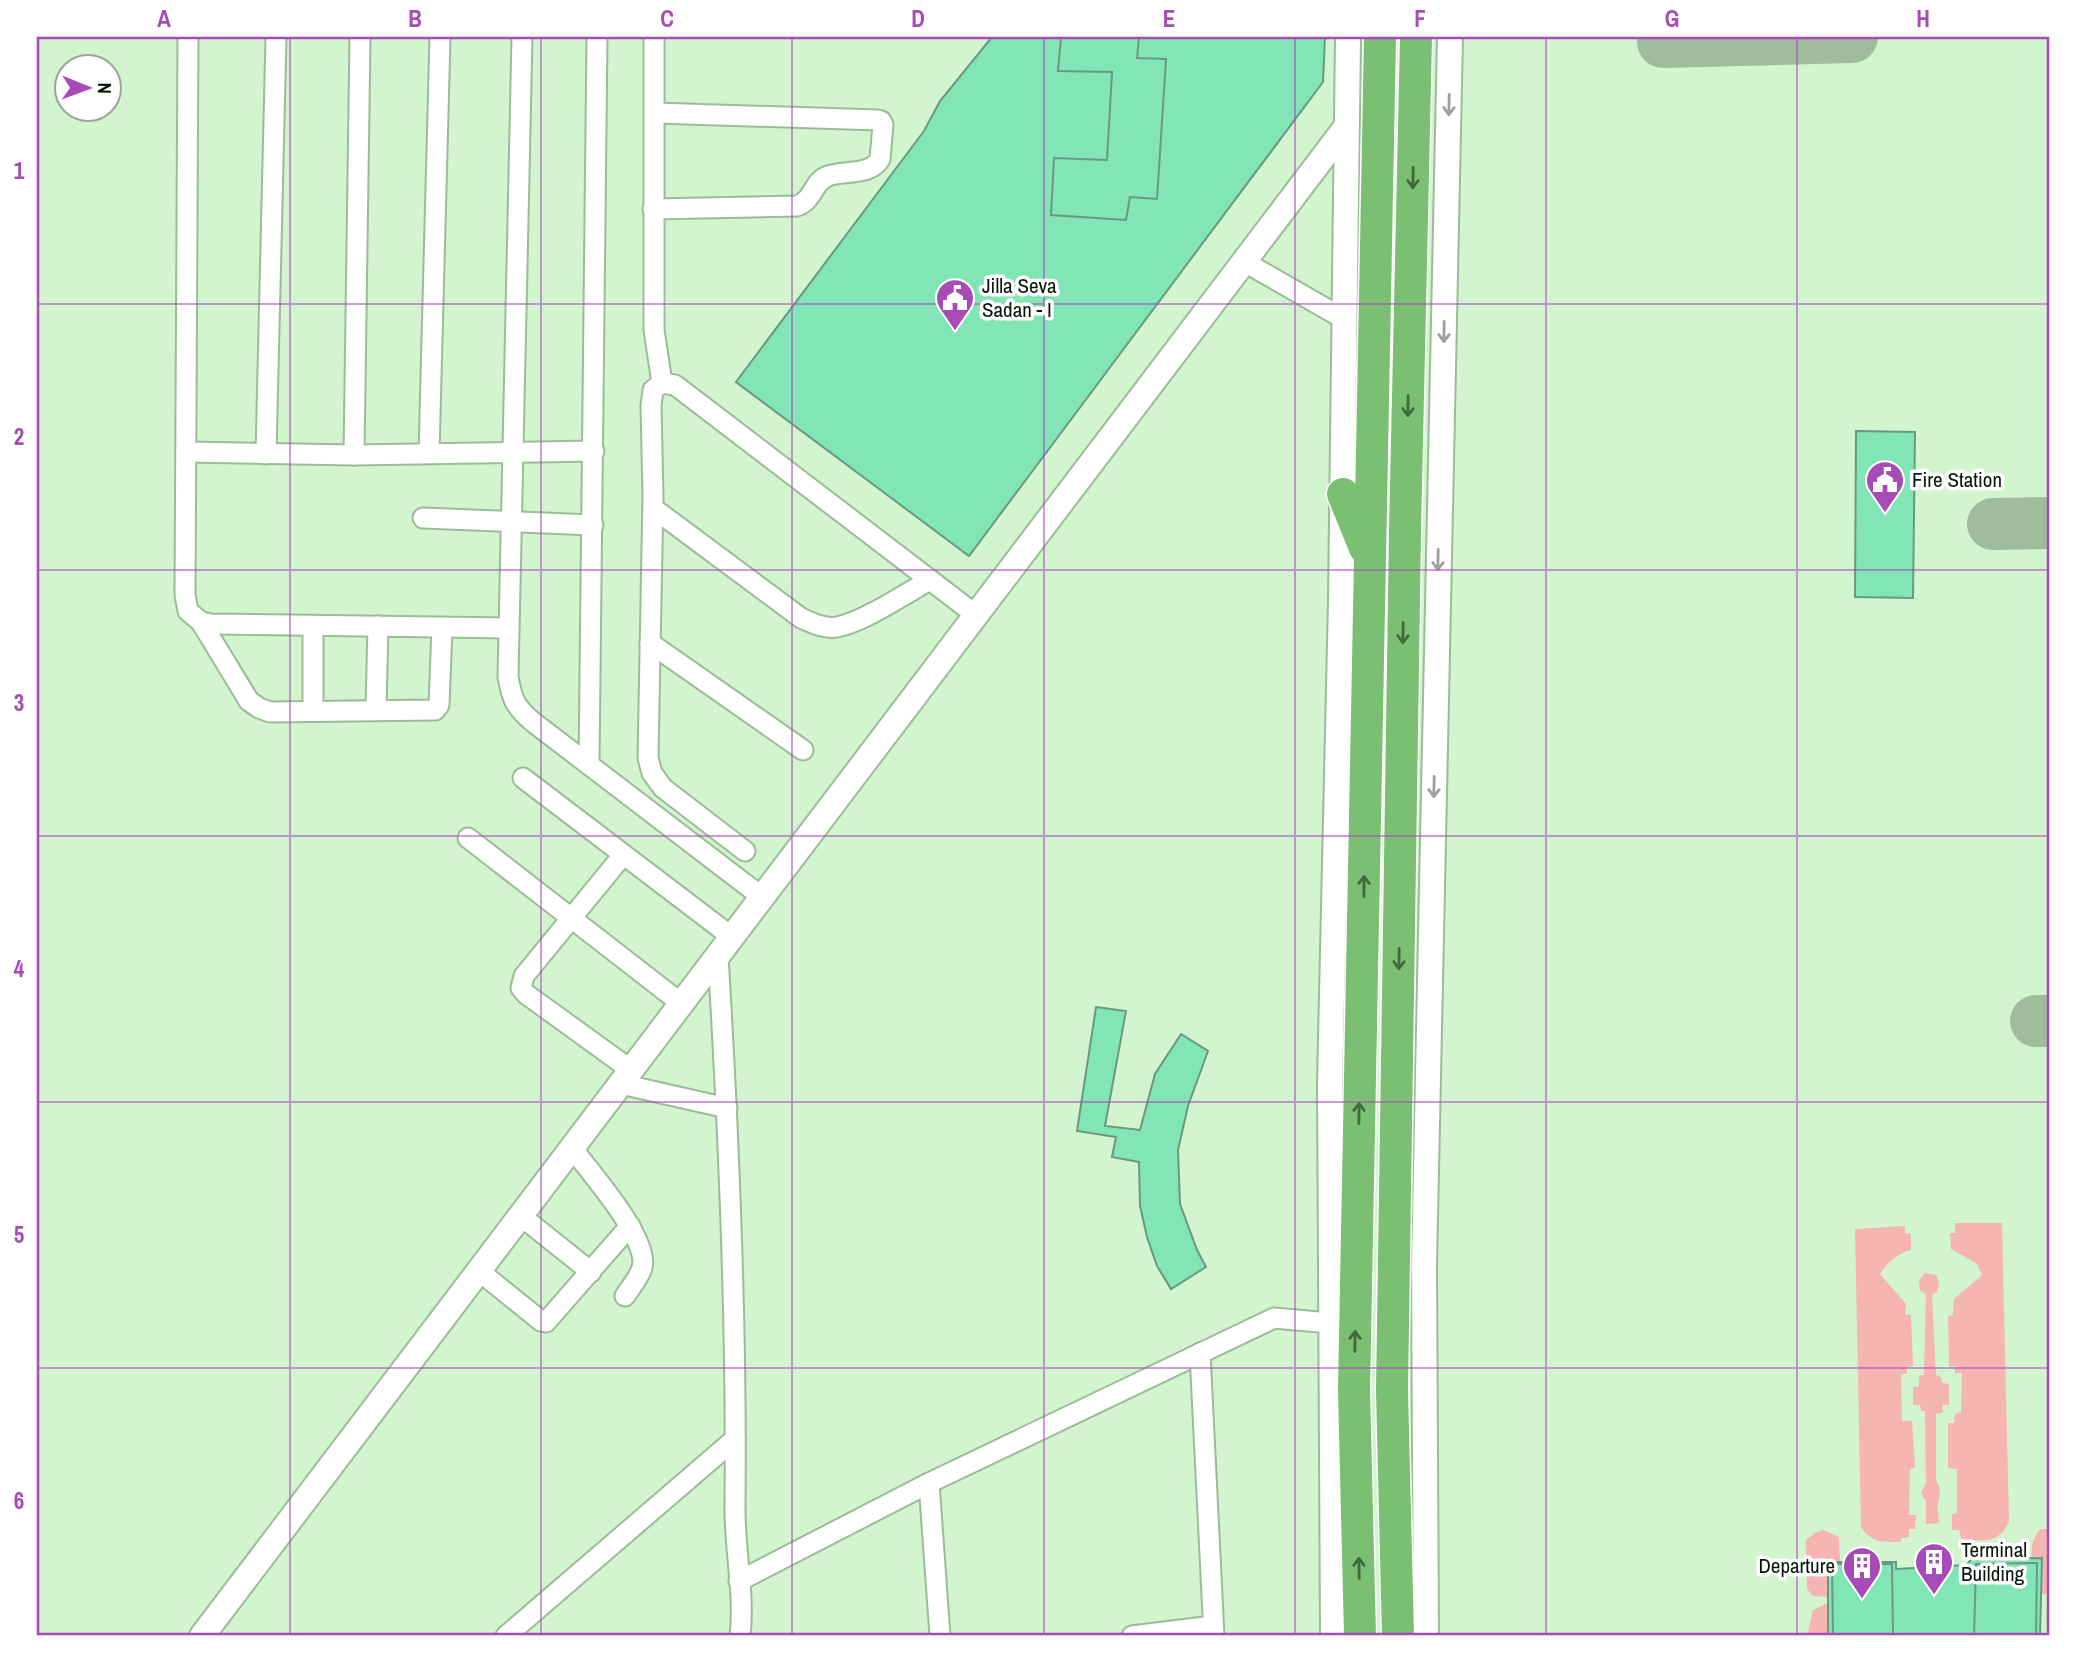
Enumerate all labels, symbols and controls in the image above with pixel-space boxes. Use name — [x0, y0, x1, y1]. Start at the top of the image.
text: A — [157, 3, 171, 34]
text: B — [408, 3, 422, 34]
text: C — [660, 3, 674, 34]
text: D — [911, 3, 925, 34]
text: E — [1163, 3, 1175, 34]
text: F — [1414, 3, 1426, 34]
text: G — [1665, 3, 1679, 34]
text: H — [1916, 3, 1930, 34]
north arrow — [52, 52, 122, 122]
text: N — [92, 82, 118, 94]
one-way arrow — [1442, 93, 1455, 116]
text: 1 — [14, 155, 25, 186]
one-way arrow — [1406, 167, 1420, 190]
place label: Jilla Seva Sadan - I — [982, 271, 1057, 324]
public building icon: Jilla Seva Sadan - I — [934, 277, 976, 332]
one-way arrow — [1437, 321, 1450, 344]
one-way arrow — [1401, 394, 1414, 417]
text: 2 — [14, 421, 24, 452]
public building icon: Fire Station — [1864, 459, 1906, 514]
place label: Fire Station — [1912, 465, 2002, 494]
one-way arrow — [1432, 548, 1445, 571]
one-way arrow — [1397, 622, 1410, 645]
text: 3 — [14, 687, 24, 718]
one-way arrow — [1427, 776, 1440, 799]
one-way arrow — [1357, 874, 1370, 897]
one-way arrow — [1392, 947, 1405, 970]
text: 4 — [14, 953, 25, 984]
one-way arrow — [1353, 1102, 1366, 1125]
text: 5 — [14, 1219, 24, 1250]
one-way arrow — [1349, 1329, 1362, 1352]
text: 6 — [14, 1485, 24, 1516]
place label: Terminal Building — [1961, 1535, 2027, 1588]
building icon: Terminal Building — [1913, 1541, 1955, 1596]
building icon: Departure — [1841, 1545, 1883, 1600]
place label: Departure — [1758, 1551, 1835, 1580]
one-way arrow — [1352, 1557, 1365, 1580]

